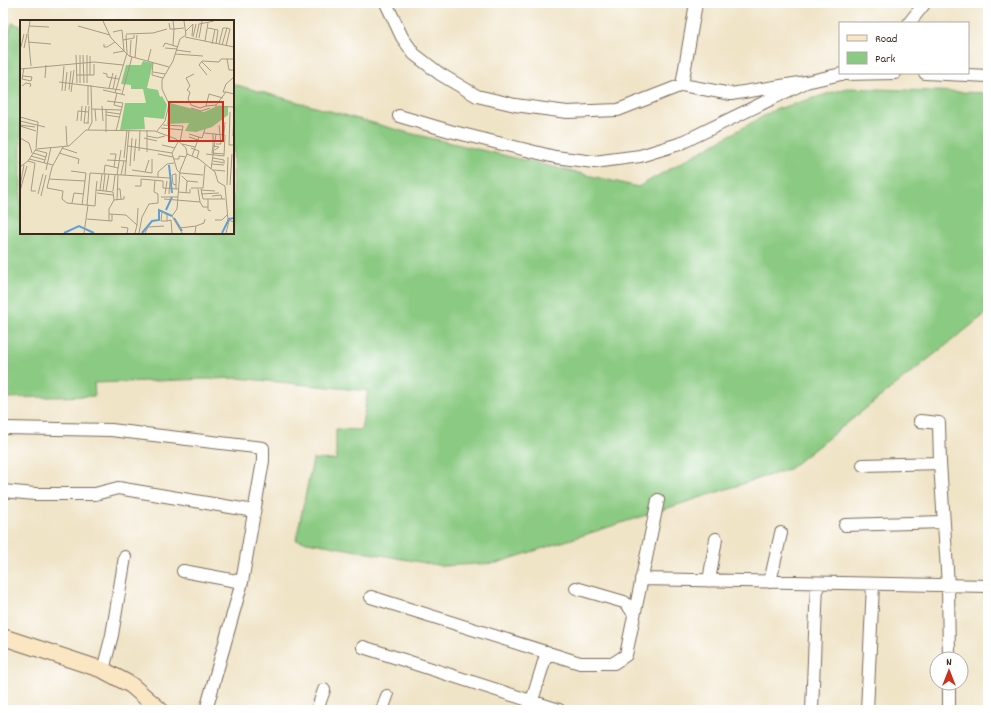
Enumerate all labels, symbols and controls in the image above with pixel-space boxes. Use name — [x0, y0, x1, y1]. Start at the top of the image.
inset map — [20, 20, 234, 234]
legend — [839, 22, 969, 74]
text: Road — [875, 31, 897, 48]
text: Park — [875, 51, 896, 68]
north arrow — [929, 651, 969, 691]
text: N — [946, 655, 952, 671]

